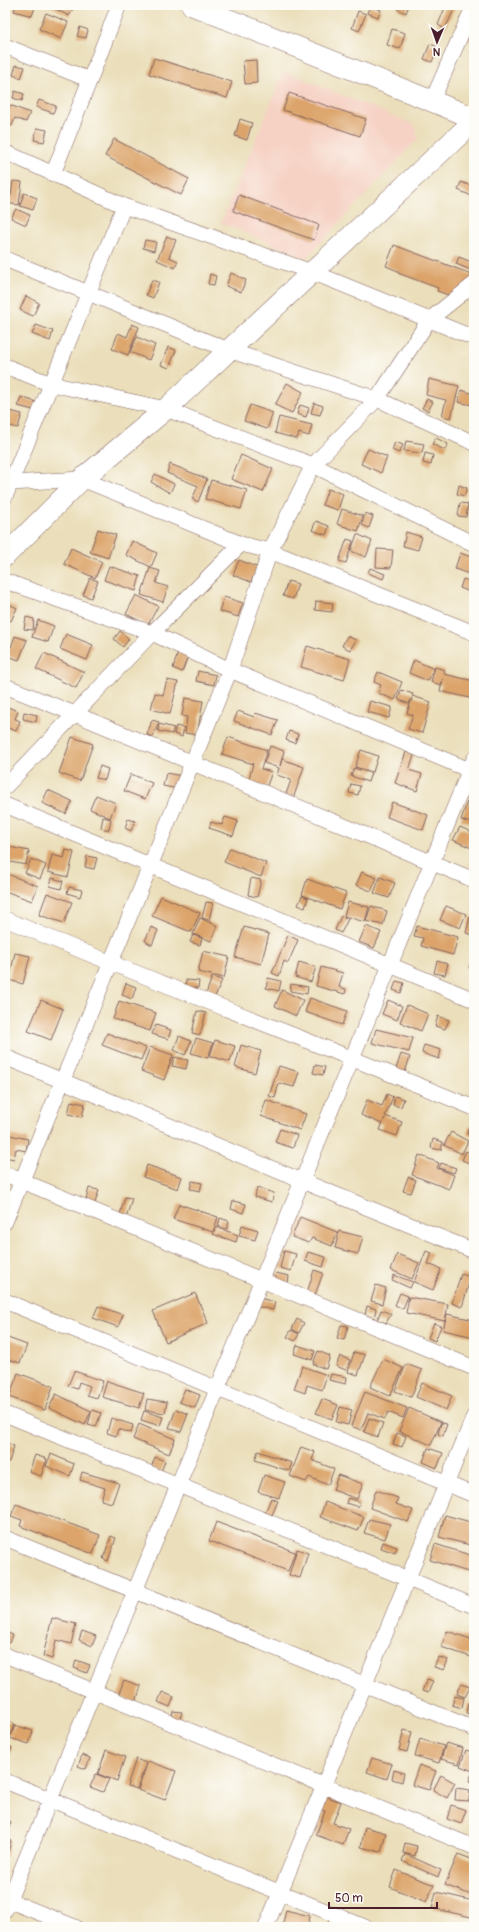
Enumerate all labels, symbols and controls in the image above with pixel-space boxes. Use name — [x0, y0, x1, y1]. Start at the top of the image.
north arrow — [417, 22, 457, 62]
text: N — [432, 45, 441, 58]
scale bar — [329, 1884, 437, 1910]
text: 50 m — [335, 1891, 363, 1906]

